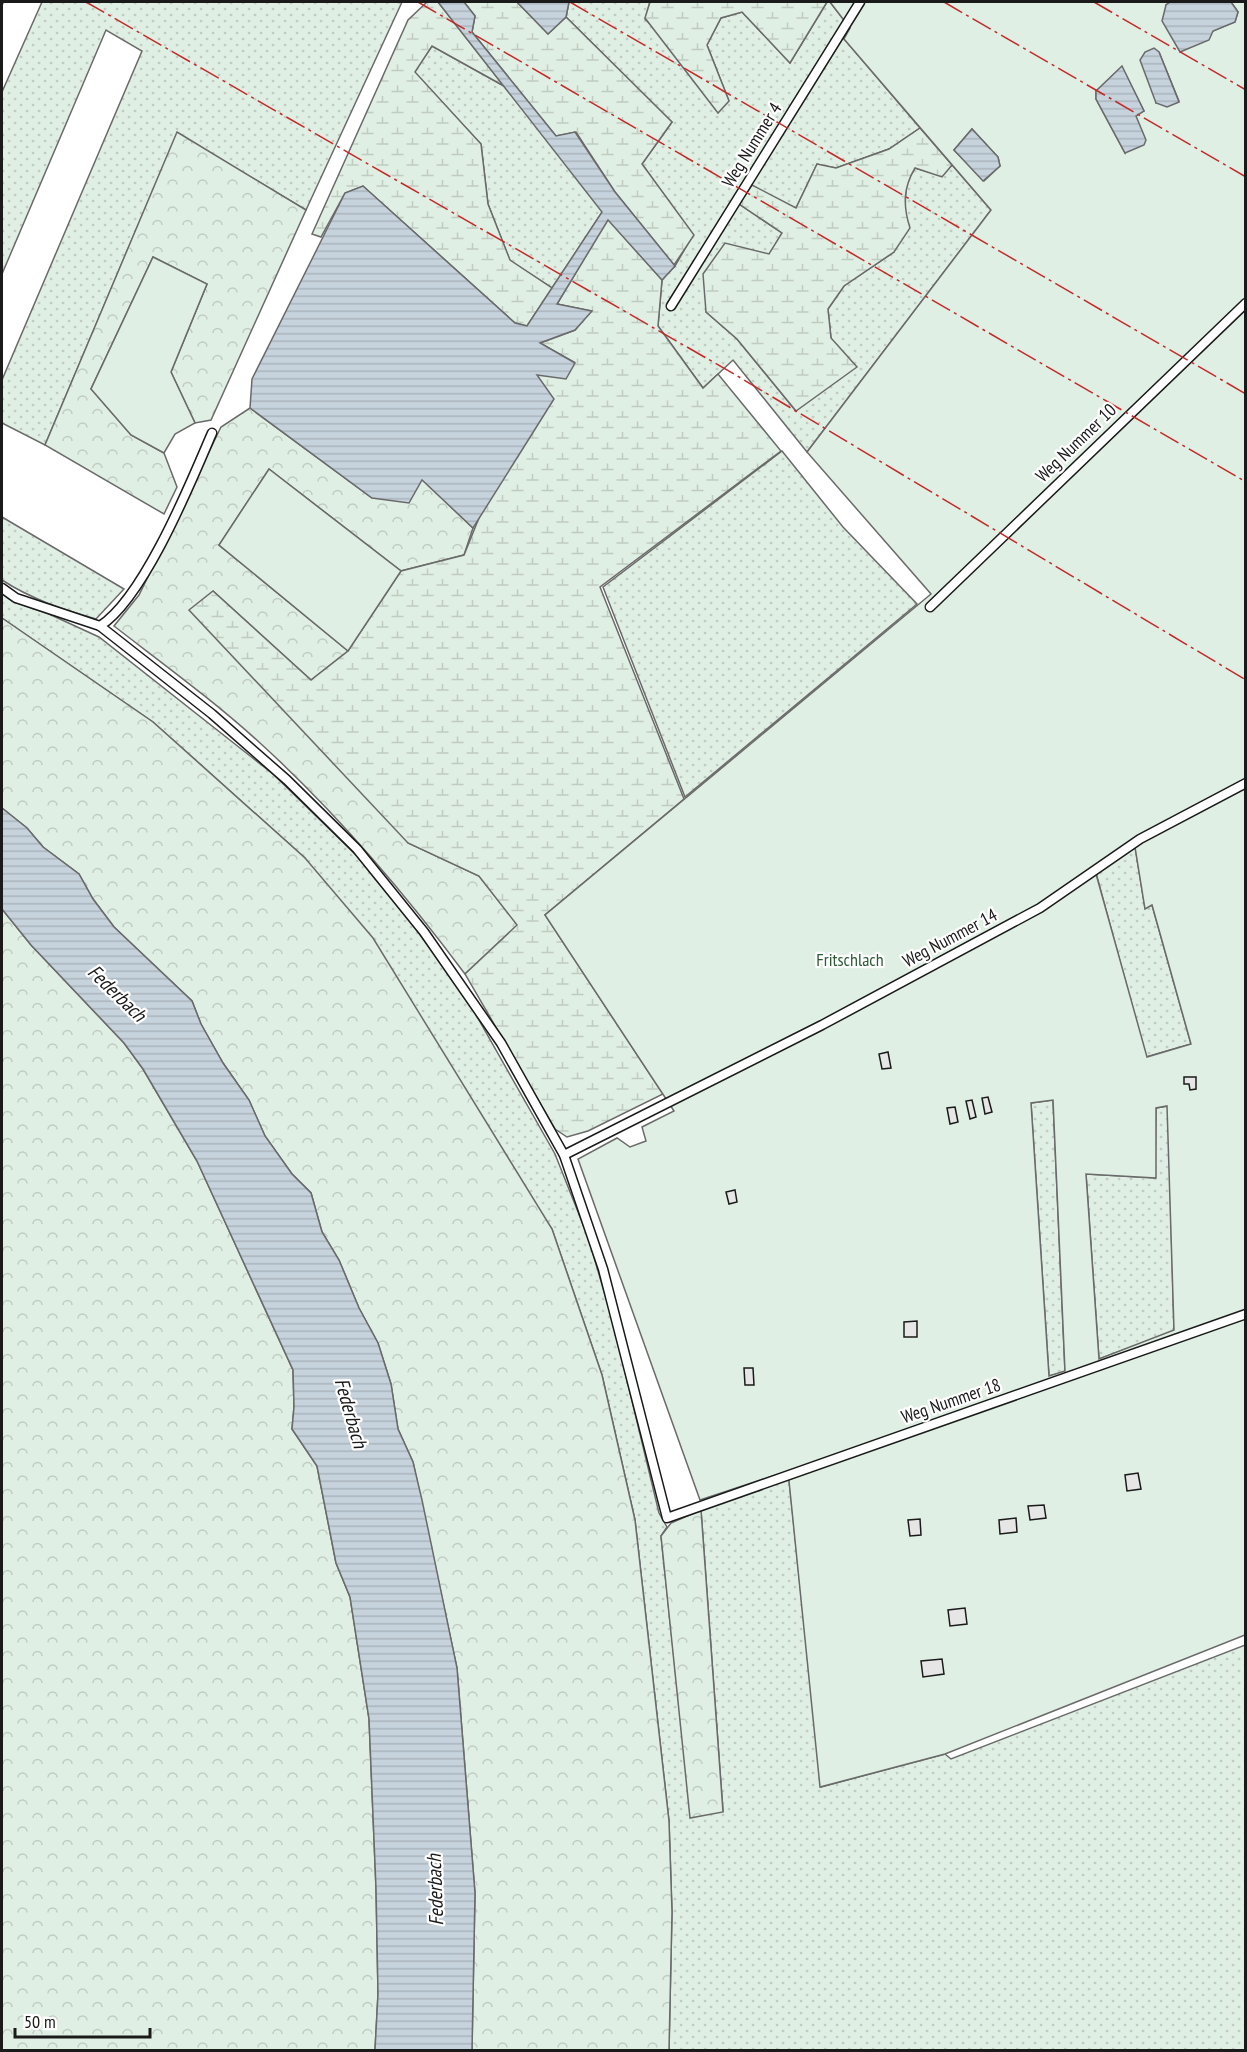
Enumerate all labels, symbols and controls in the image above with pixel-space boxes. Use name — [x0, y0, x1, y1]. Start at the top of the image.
street label: Weg Nummer 4 — [717, 98, 787, 191]
street label: Weg Nummer 10 — [1030, 398, 1121, 487]
street label: Weg Nummer 14 — [899, 903, 1001, 972]
park label: Fritschlach — [816, 948, 884, 971]
water label: Federbach — [82, 959, 153, 1028]
street label: Weg Nummer 18 — [898, 1373, 1004, 1428]
water label: Federbach — [329, 1375, 374, 1452]
water label: Federbach — [421, 1853, 449, 1926]
scale bar — [15, 2001, 150, 2039]
text: 50 m — [24, 2010, 56, 2033]

